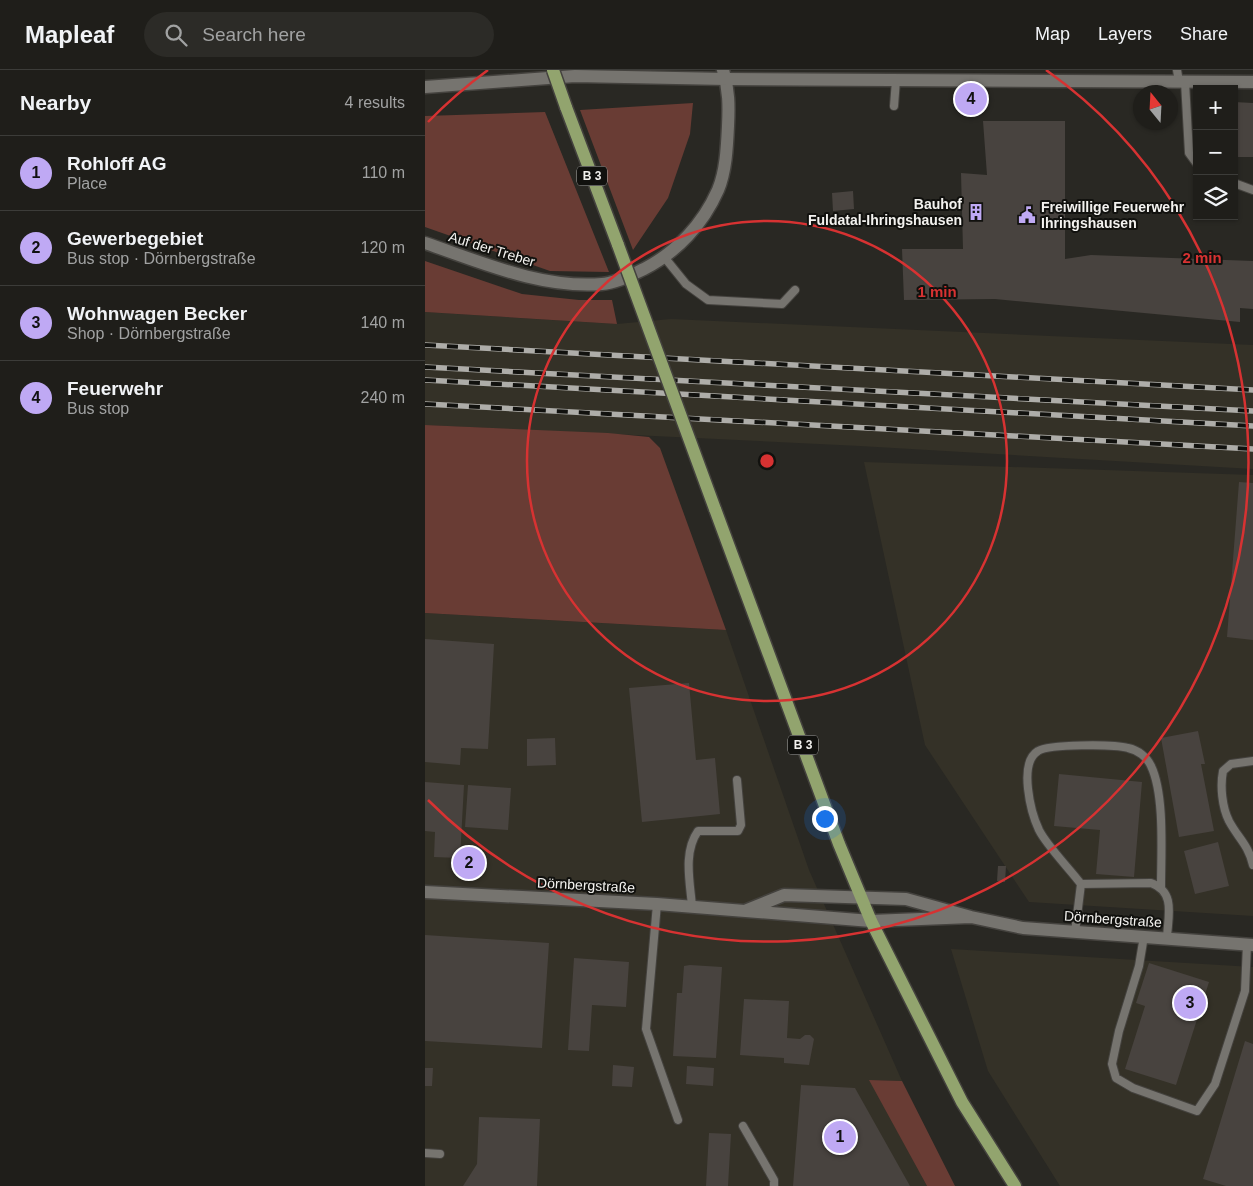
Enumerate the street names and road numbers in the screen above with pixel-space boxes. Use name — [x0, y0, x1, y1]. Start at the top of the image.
road number: B 3 — [577, 166, 607, 185]
street label: Auf der Treber — [447, 228, 537, 270]
road number: B 3 — [788, 736, 818, 754]
street label: Dörnbergstraße — [537, 874, 636, 896]
street label: Dörnbergstraße — [1064, 908, 1163, 930]

